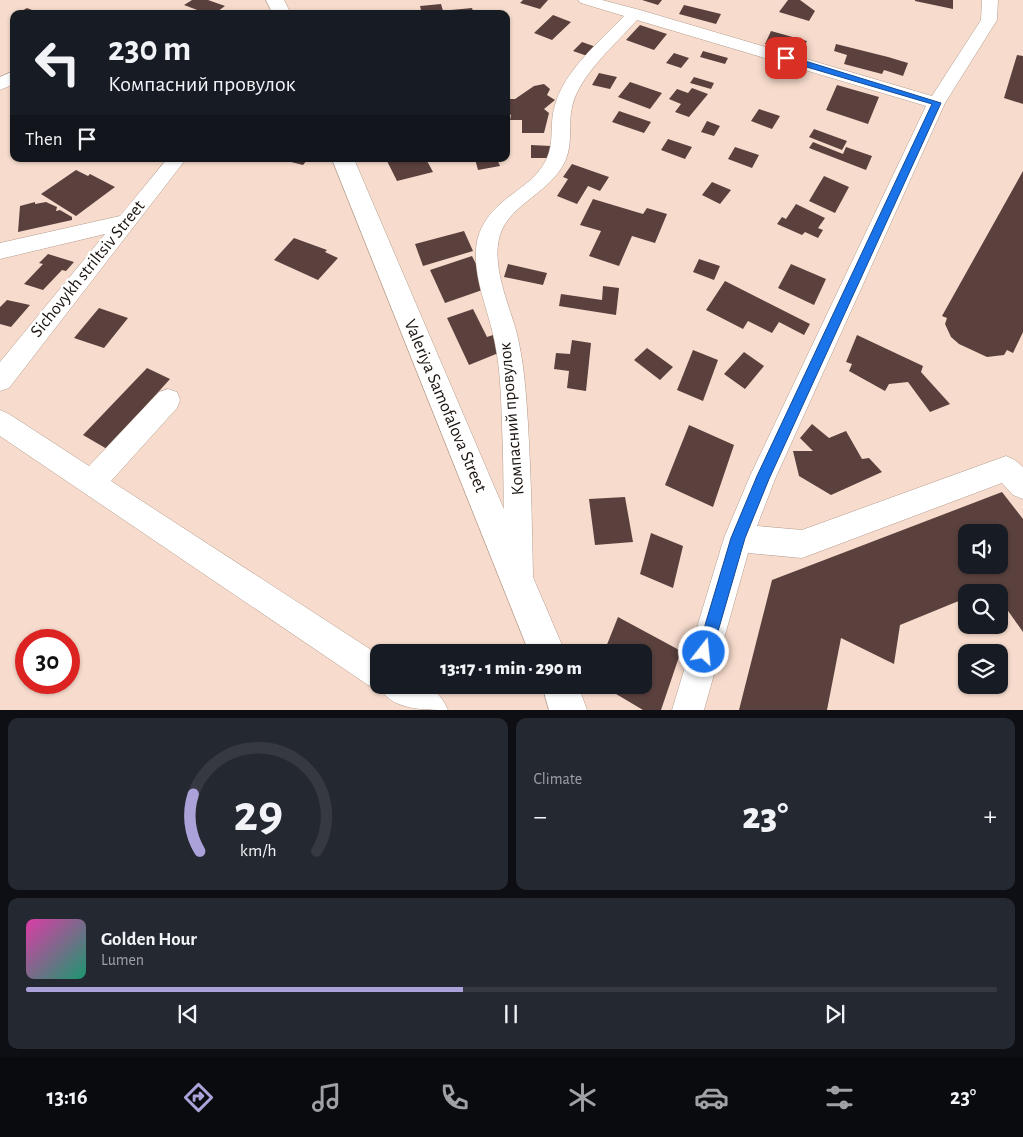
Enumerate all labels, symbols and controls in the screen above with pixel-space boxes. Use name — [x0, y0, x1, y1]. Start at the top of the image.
icon: left — [25, 30, 90, 95]
text: 230 m — [108, 32, 191, 67]
pin — [765, 37, 807, 79]
icon: arrive — [772, 44, 800, 72]
text: Компасний провулок — [108, 73, 296, 95]
icon: arrive — [73, 125, 101, 153]
text: Then — [25, 130, 63, 149]
street label: Sichovykh striltsiv Street — [27, 197, 149, 341]
street label: Valeriya Samofalova Street — [400, 317, 490, 495]
street label: Компасний провулок — [496, 341, 528, 496]
map controls — [958, 524, 1008, 694]
button: sound — [958, 524, 1008, 574]
button: search — [958, 584, 1008, 634]
position arrow — [677, 625, 729, 677]
speed limit sign: 30 — [15, 629, 80, 694]
button: layers — [958, 644, 1008, 694]
text: 13:17 · 1 min · 290 m — [440, 659, 582, 678]
text: Climate — [534, 771, 582, 787]
text: 29 — [233, 788, 283, 840]
text: 23° — [742, 798, 788, 836]
text: − — [534, 803, 547, 831]
text: + — [984, 803, 997, 831]
text: km/h — [239, 842, 276, 860]
text: Golden Hour — [101, 930, 197, 949]
text: Lumen — [101, 952, 144, 968]
icon: previous — [174, 1000, 202, 1028]
icon: pause — [497, 1000, 525, 1028]
icon: next — [821, 1000, 849, 1028]
icon: directions — [181, 1080, 216, 1115]
icon: music — [309, 1080, 344, 1115]
icon: phone — [437, 1080, 472, 1115]
icon: climate — [565, 1080, 600, 1115]
icon: car — [694, 1080, 729, 1115]
icon: filters — [822, 1080, 857, 1115]
text: 13:16 — [47, 1086, 88, 1108]
text: 23° — [950, 1086, 976, 1108]

